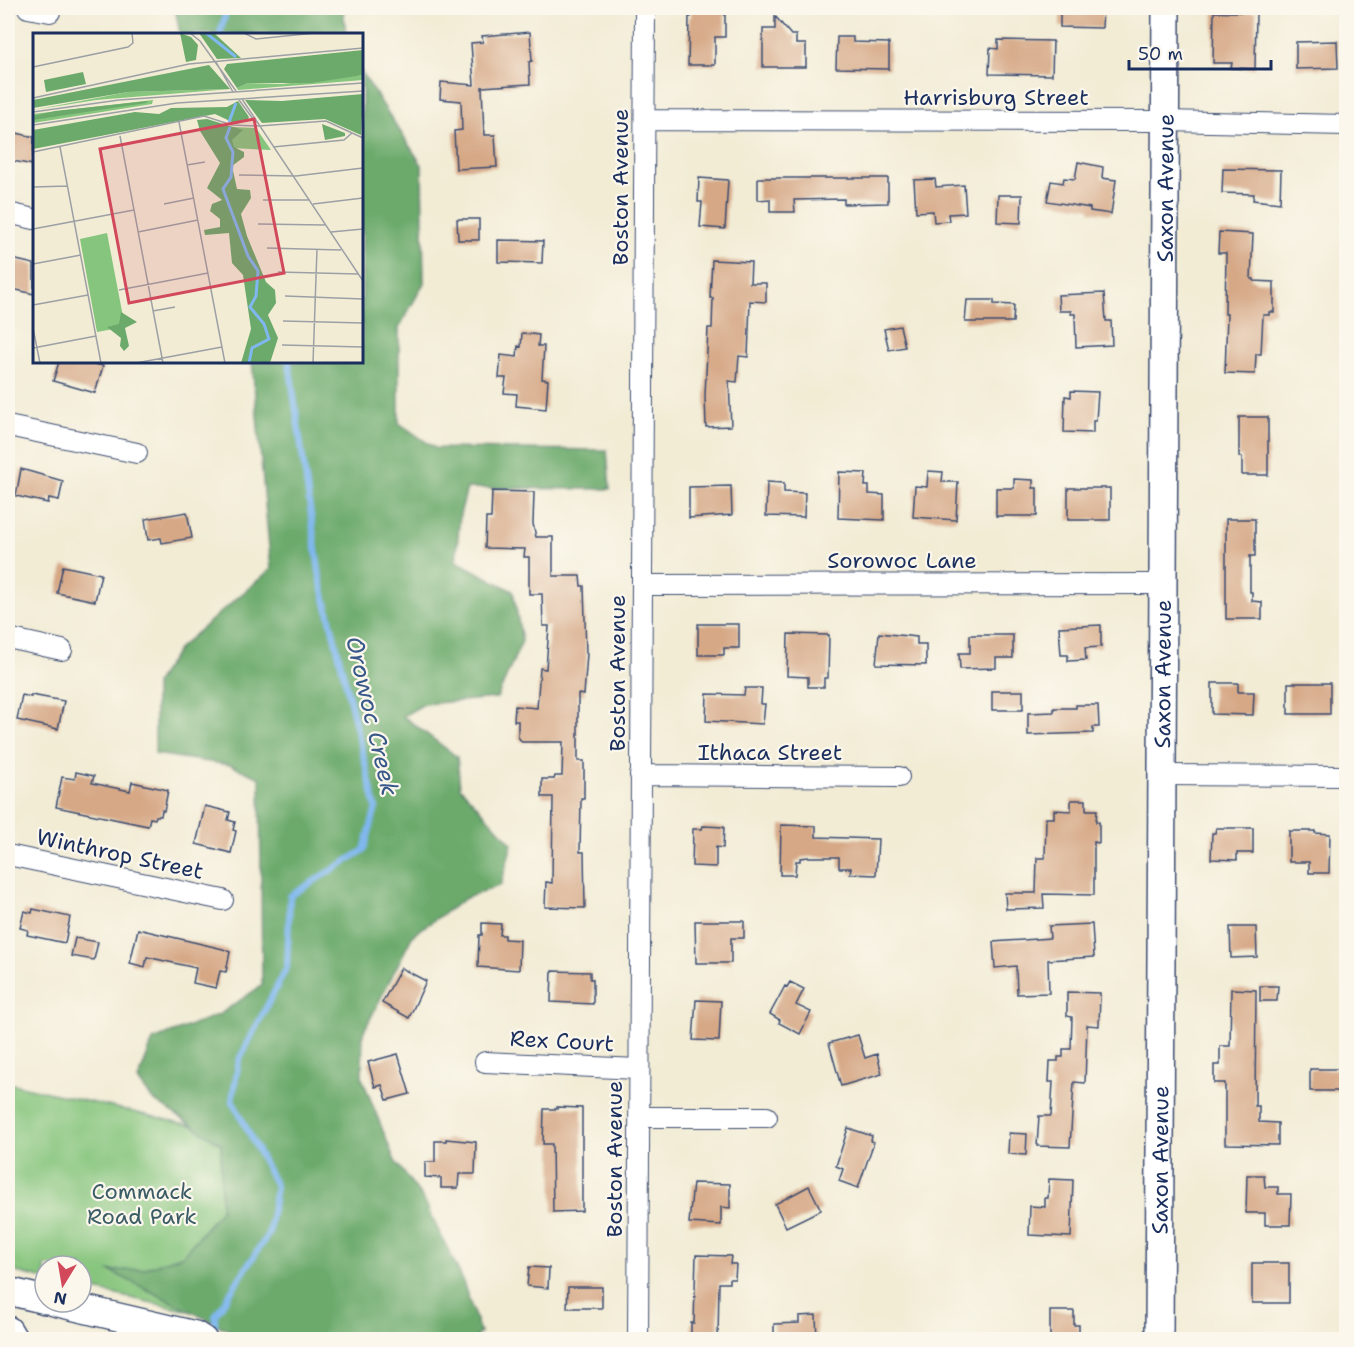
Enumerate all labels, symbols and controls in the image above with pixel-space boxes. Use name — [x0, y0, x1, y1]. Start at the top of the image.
inset map — [33, 33, 363, 363]
scale bar — [1129, 33, 1272, 71]
text: 50 m — [1138, 42, 1183, 66]
street label: Harrisburg Street — [903, 83, 1089, 112]
street label: Boston Avenue — [606, 108, 635, 266]
street label: Saxon Avenue — [1150, 114, 1180, 263]
street label: Sorowoc Lane — [827, 546, 977, 575]
street label: Boston Avenue — [603, 594, 632, 752]
street label: Saxon Avenue — [1148, 600, 1177, 749]
water label: Orowoc Creek — [338, 633, 406, 799]
street label: Ithaca Street — [698, 738, 842, 767]
street label: Winthrop Street — [34, 822, 206, 886]
street label: Rex Court — [509, 1024, 615, 1058]
street label: Boston Avenue — [600, 1080, 629, 1238]
street label: Saxon Avenue — [1145, 1085, 1175, 1235]
park label: Commack Road Park — [87, 1177, 197, 1231]
north arrow — [33, 1254, 93, 1314]
text: N — [52, 1287, 68, 1310]

